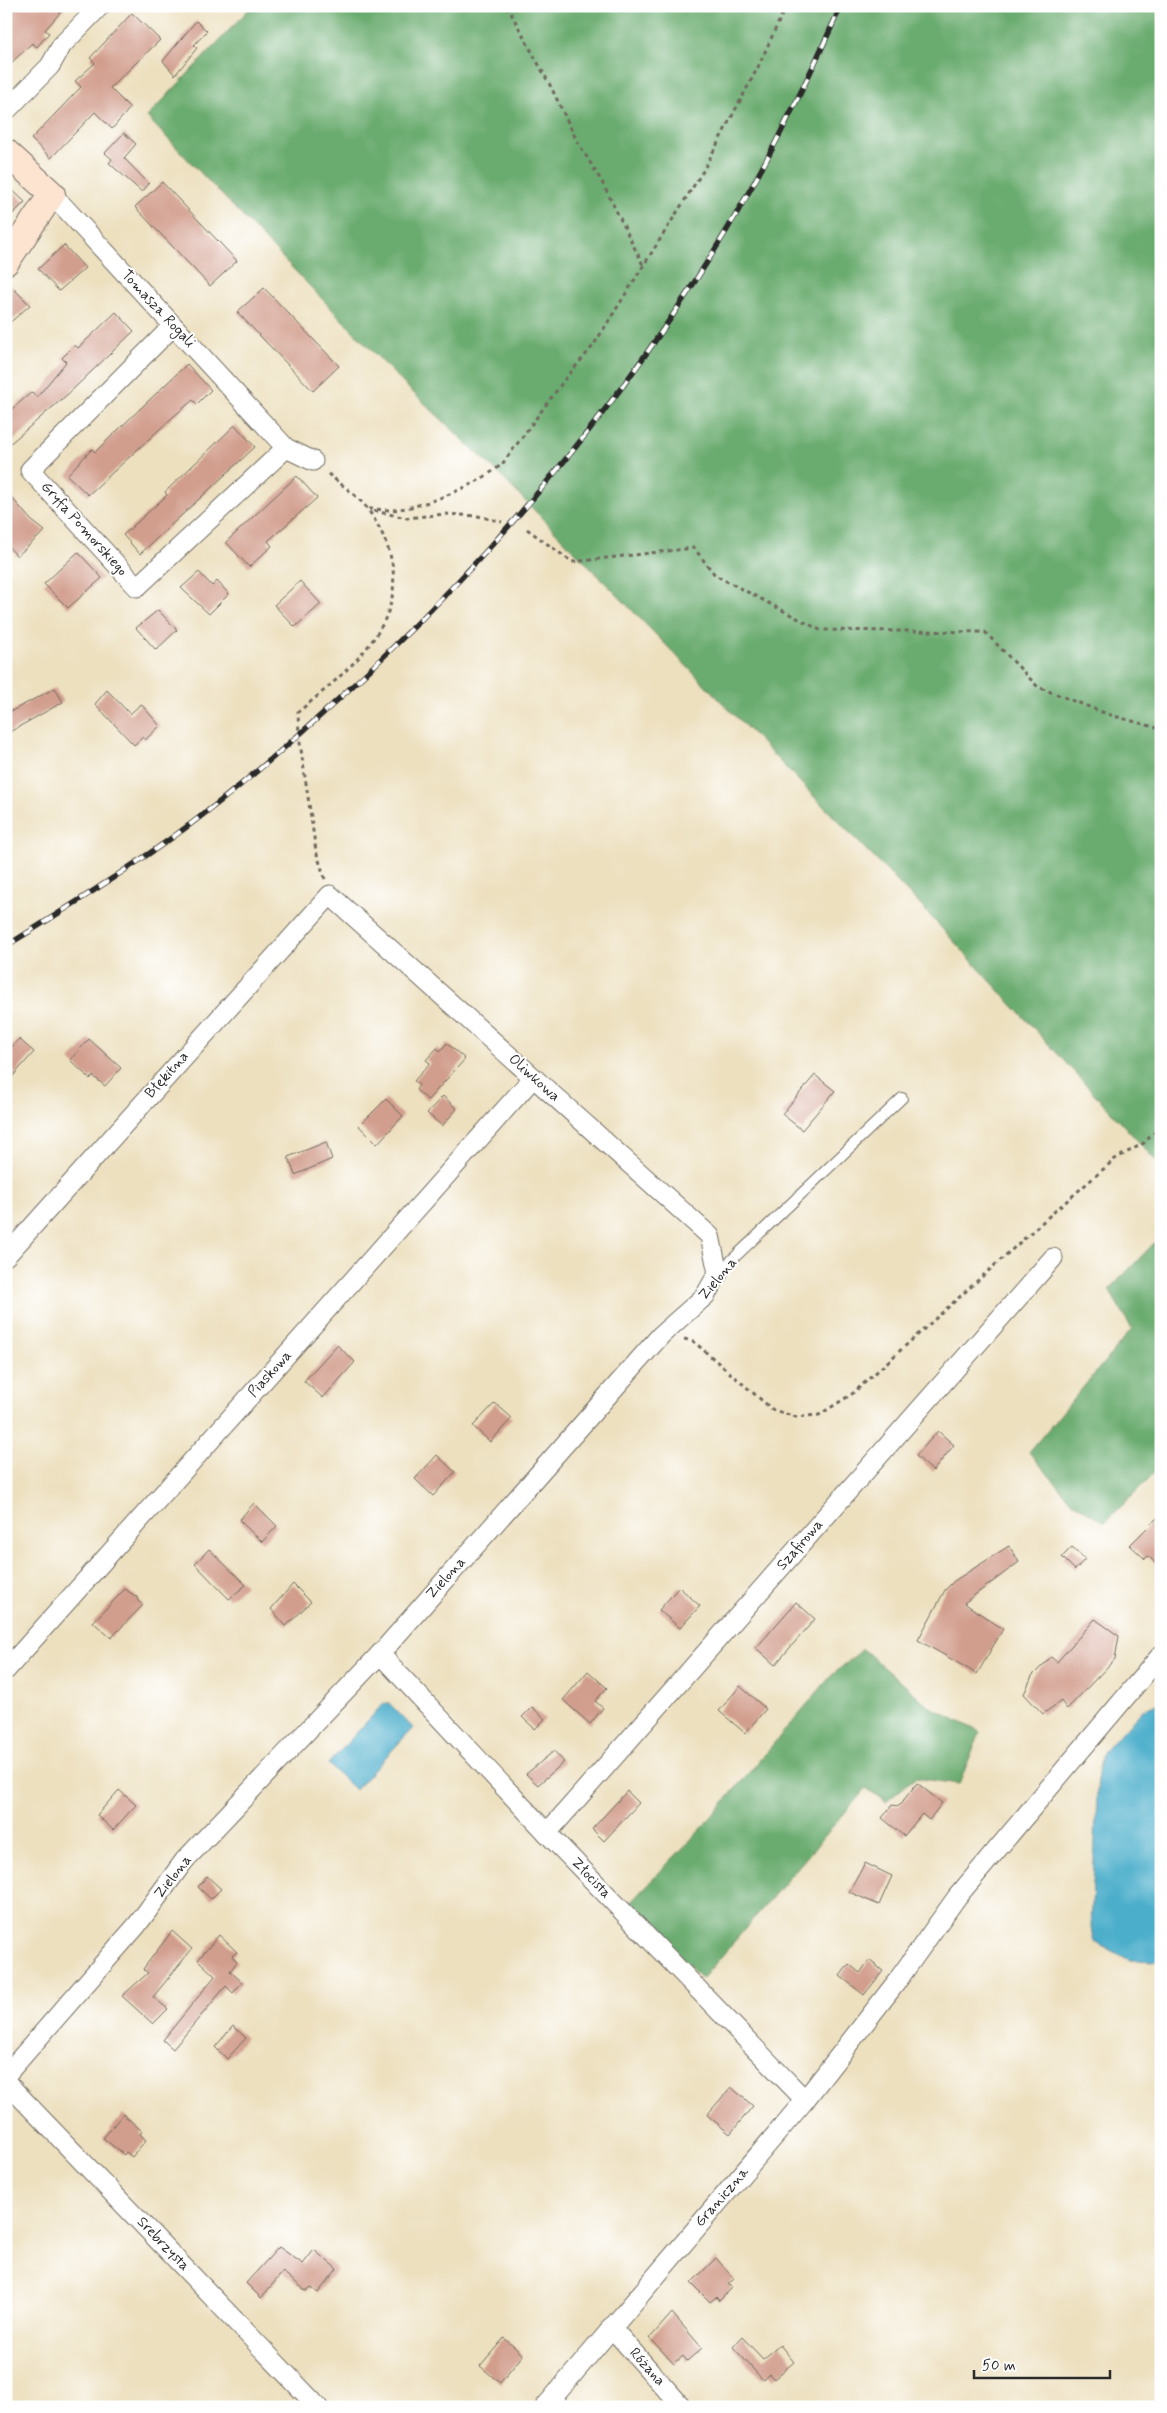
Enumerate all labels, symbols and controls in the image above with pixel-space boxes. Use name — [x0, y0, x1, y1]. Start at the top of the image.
street label: Tomasza Rogali — [116, 266, 200, 353]
street label: Gryfa Pomorskiego — [36, 477, 132, 581]
street label: Błękitna — [141, 1047, 193, 1103]
street label: Oliwkowa — [504, 1050, 564, 1106]
street label: Zielona — [694, 1253, 742, 1305]
street label: Piaskowa — [244, 1346, 297, 1402]
street label: Szafirowa — [772, 1515, 828, 1575]
street label: Zielona — [422, 1552, 470, 1603]
street label: Zielona — [150, 1851, 197, 1903]
street label: Złocista — [567, 1853, 616, 1903]
street label: Graniczna — [690, 2162, 754, 2231]
street label: Srebrzysta — [132, 2213, 194, 2276]
street label: Różana — [624, 2344, 670, 2390]
scale bar — [974, 2348, 1111, 2380]
text: 50 m — [982, 2356, 1016, 2376]

